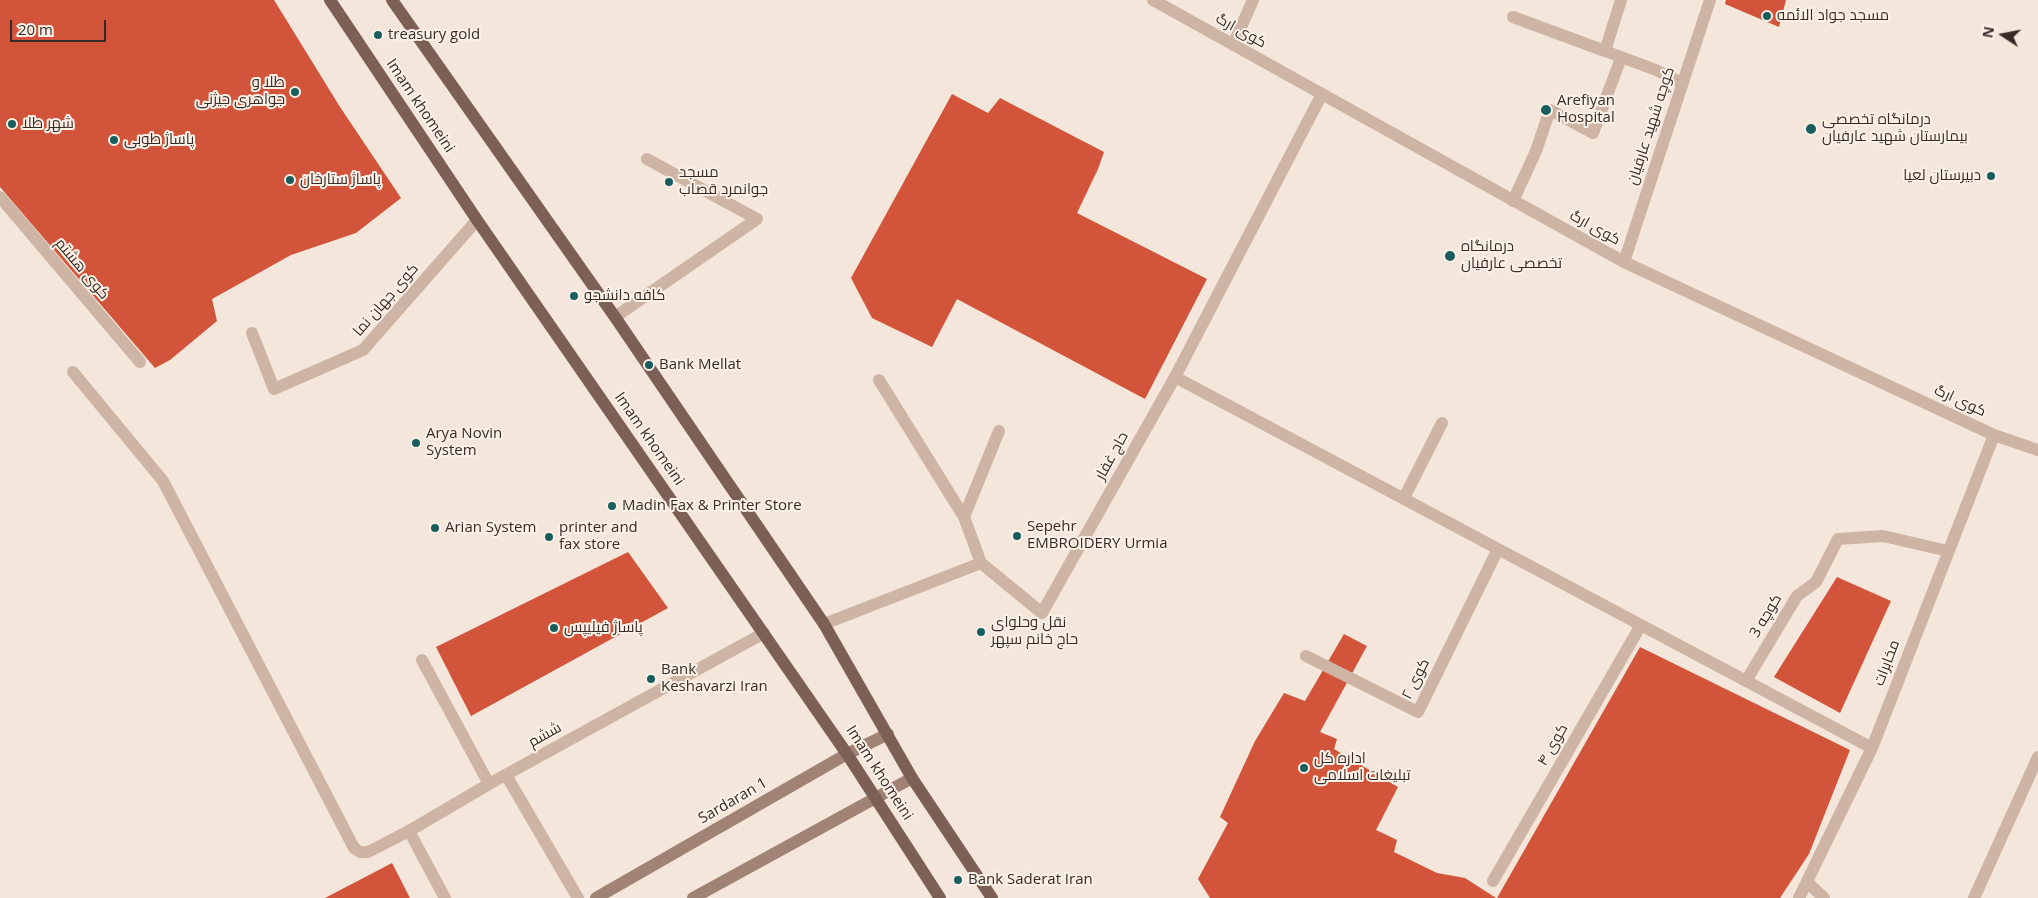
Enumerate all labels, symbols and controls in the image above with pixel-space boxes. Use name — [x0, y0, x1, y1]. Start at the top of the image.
place label: مسجد جواد الائمه — [1777, 7, 1889, 25]
scale bar — [12, 10, 109, 42]
street label: کوی ارگ — [1213, 10, 1269, 52]
marker: مسجد جواد الائمه — [1761, 10, 1773, 22]
north arrow — [1978, 10, 2028, 60]
text: 20 m — [18, 19, 53, 39]
text: N — [1977, 25, 1998, 39]
place label: treasury gold — [388, 26, 480, 44]
marker: treasury gold — [372, 29, 384, 41]
street label: Imam khomeini — [382, 56, 458, 156]
street label: کوچه شهید عارفیان — [1623, 65, 1679, 187]
place label: طلا و جواهری جیژنی — [196, 74, 285, 109]
marker: طلا و جواهری جیژنی — [289, 86, 301, 98]
place label: Arefiyan Hospital — [1557, 92, 1615, 127]
marker: Arefiyan Hospital — [1539, 103, 1553, 117]
place label: درمانگاه تخصصی بیمارستان شهید عارفیان — [1822, 111, 1968, 146]
place label: شهر طلا — [22, 115, 74, 133]
marker: شهر طلا — [6, 118, 18, 130]
marker: درمانگاه تخصصی بیمارستان شهید عارفیان — [1804, 122, 1818, 136]
place label: پاساژ طوبی — [124, 131, 194, 149]
marker: پاساژ طوبی — [108, 134, 120, 146]
place label: مسجد جوانمرد قصاب — [679, 164, 768, 199]
place label: دبیرستان لعیا — [1903, 167, 1981, 185]
marker: دبیرستان لعیا — [1985, 170, 1997, 182]
place label: پاساژ ستارخان — [300, 171, 381, 189]
marker: پاساژ ستارخان — [284, 174, 296, 186]
marker: مسجد جوانمرد قصاب — [663, 176, 675, 188]
street label: کوی ارگ — [1567, 207, 1623, 249]
street label: کوی هشتم — [51, 235, 113, 303]
place label: درمانگاه تخصصی عارفیان — [1461, 238, 1562, 273]
marker: درمانگاه تخصصی عارفیان — [1443, 249, 1457, 263]
street label: کوی جهان نما — [350, 260, 422, 340]
place label: کافه دانشجو — [584, 287, 665, 305]
marker: کافه دانشجو — [568, 290, 580, 302]
place label: Bank Mellat — [659, 356, 741, 374]
marker: Bank Mellat — [643, 359, 655, 371]
street label: کوی ارگ — [1931, 381, 1989, 421]
street label: Imam khomeini — [610, 389, 688, 489]
place label: Arya Novin System — [426, 425, 502, 460]
street label: حاج غفار — [1091, 429, 1133, 483]
marker: Arya Novin System — [410, 437, 422, 449]
place label: Madin Fax & Printer Store — [622, 497, 802, 515]
marker: Madin Fax & Printer Store — [606, 500, 618, 512]
place label: Sepehr EMBROIDERY Urmia — [1027, 518, 1167, 553]
place label: Arian System — [445, 519, 536, 537]
place label: printer and fax store — [559, 519, 638, 554]
marker: Arian System — [429, 522, 441, 534]
marker: Sepehr EMBROIDERY Urmia — [1011, 530, 1023, 542]
marker: printer and fax store — [543, 531, 555, 543]
street label: کوچه 3 — [1746, 591, 1786, 641]
place label: نقل وحلوای حاج خانم سپهر — [991, 614, 1078, 649]
place label: پاساژ فیلیپس — [564, 619, 643, 637]
marker: پاساژ فیلیپس — [548, 622, 560, 634]
marker: نقل وحلوای حاج خانم سپهر — [975, 626, 987, 638]
street label: مخابرات — [1870, 638, 1904, 688]
street label: کوی ۲ — [1398, 656, 1434, 702]
place label: Bank Keshavarzi Iran — [661, 661, 768, 696]
marker: Bank Keshavarzi Iran — [645, 673, 657, 685]
street label: ششم — [525, 719, 565, 751]
street label: کوی ۴ — [1534, 721, 1572, 769]
street label: Imam khomeini — [842, 722, 916, 824]
place label: اداره کل تبلیغات اسلامی — [1314, 750, 1411, 785]
marker: اداره کل تبلیغات اسلامی — [1298, 762, 1310, 774]
street label: Sardaran 1 — [695, 774, 771, 828]
place label: Bank Saderat Iran — [968, 871, 1093, 889]
marker: Bank Saderat Iran — [952, 874, 964, 886]

